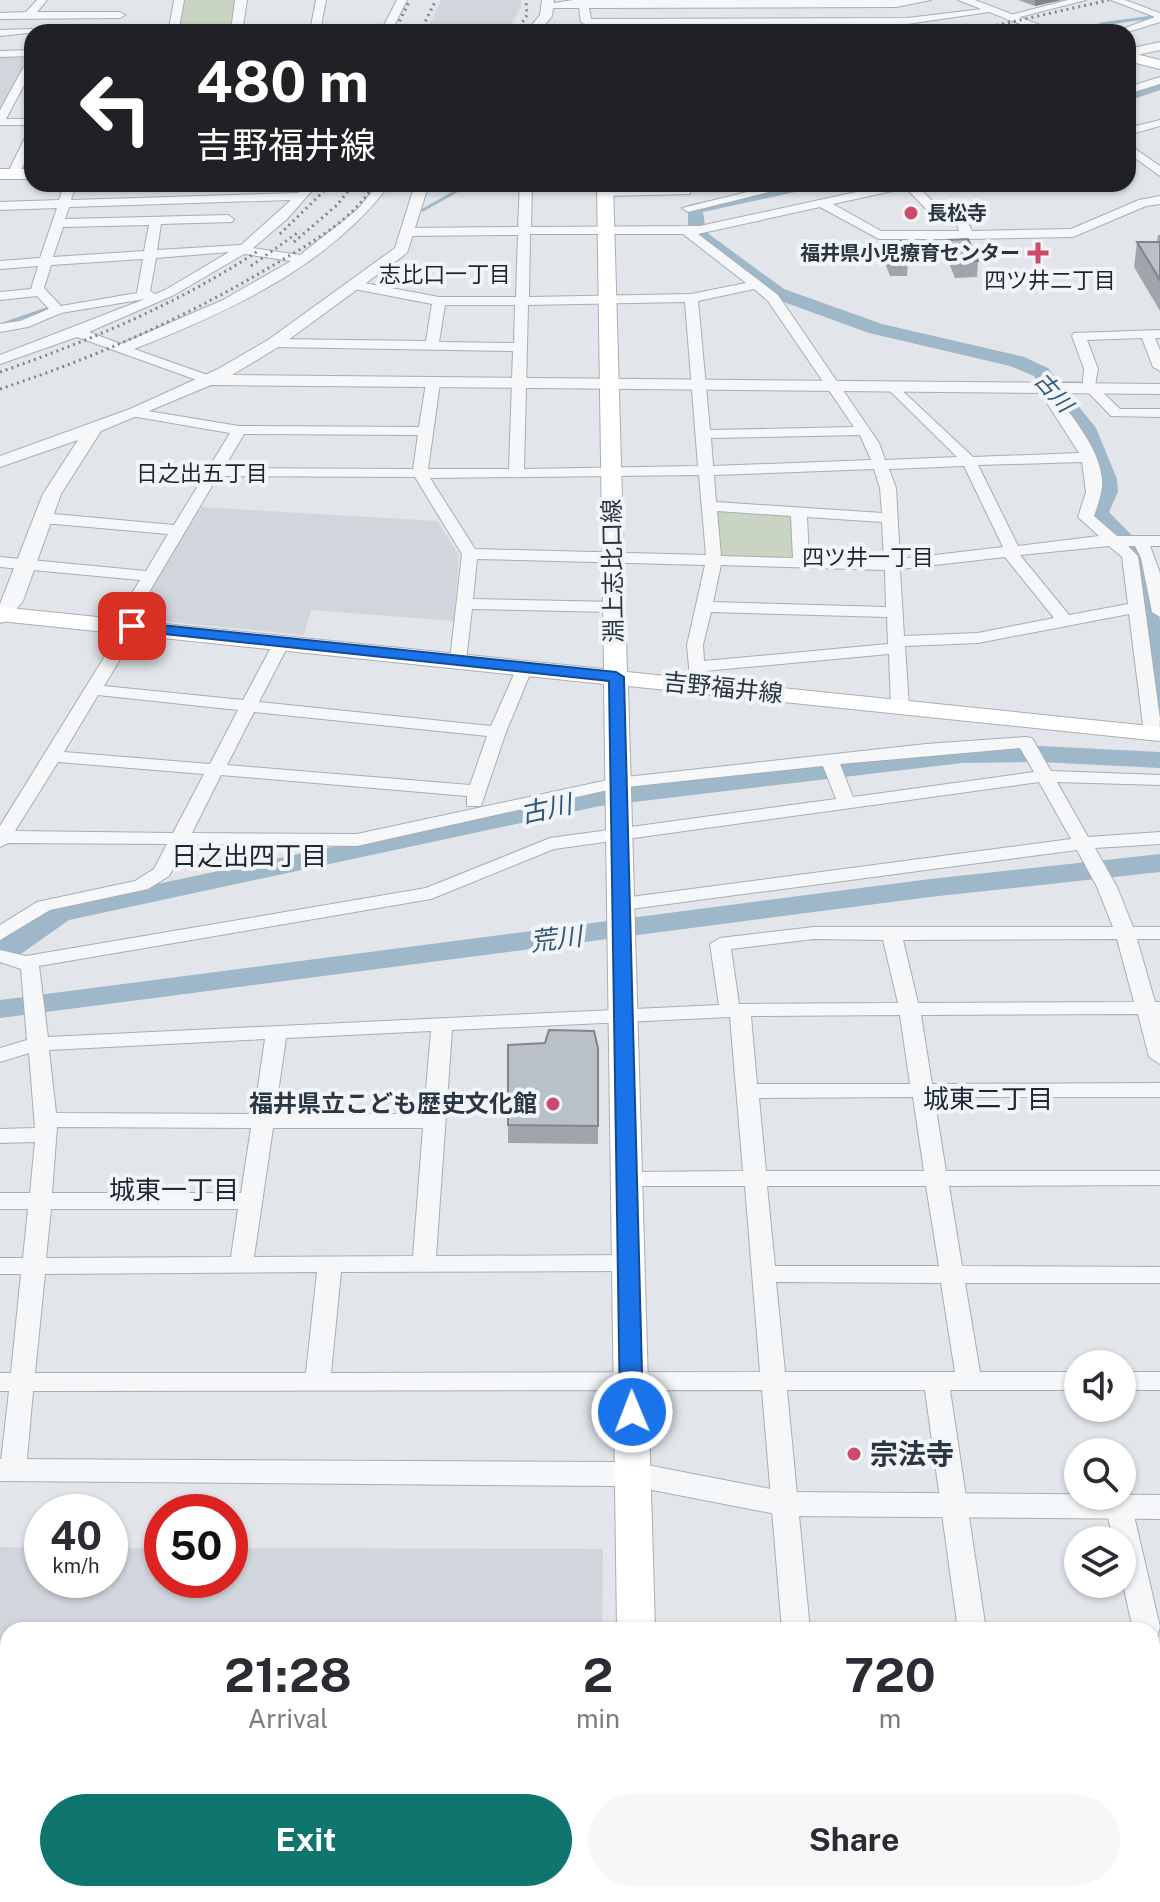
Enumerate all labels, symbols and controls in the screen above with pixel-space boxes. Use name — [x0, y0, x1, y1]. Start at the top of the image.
text: 480 m — [196, 49, 369, 115]
icon: left — [64, 56, 168, 160]
text: 吉野福井線 — [196, 124, 376, 166]
place label: 長松寺 — [927, 201, 987, 225]
marker: 長松寺 — [902, 204, 920, 222]
place label: 福井県小児療育センター — [800, 241, 1020, 265]
marker: 福井県小児療育センター — [1027, 242, 1049, 264]
district label: 志比口一丁目 — [379, 261, 511, 287]
district label: 四ツ井二丁目 — [984, 267, 1116, 293]
water label: 古川 — [1030, 367, 1080, 419]
district label: 日之出五丁目 — [136, 460, 268, 486]
street label: 淵上志比口線 — [597, 499, 627, 643]
district label: 四ツ井一丁目 — [802, 544, 934, 570]
pin — [98, 592, 166, 660]
icon: arrive — [110, 604, 154, 648]
street label: 吉野福井線 — [662, 667, 784, 707]
water label: 古川 — [517, 787, 577, 829]
district label: 日之出四丁目 — [171, 840, 327, 871]
water label: 荒川 — [528, 920, 587, 957]
district label: 城東二丁目 — [923, 1083, 1053, 1114]
place label: 福井県立こども歴史文化館 — [249, 1089, 537, 1117]
marker: 福井県立こども歴史文化館 — [544, 1095, 562, 1113]
district label: 城東一丁目 — [109, 1174, 239, 1205]
map controls — [1064, 1350, 1136, 1598]
button: sound — [1064, 1350, 1136, 1422]
position arrow — [590, 1370, 674, 1454]
place label: 宗法寺 — [870, 1437, 954, 1470]
button: search — [1064, 1438, 1136, 1510]
marker: 宗法寺 — [845, 1445, 863, 1463]
speed limit sign: 50 — [144, 1494, 248, 1598]
text: 40 — [50, 1512, 102, 1559]
button: layers — [1064, 1526, 1136, 1598]
text: km/h — [52, 1554, 100, 1578]
text: 21:28 — [224, 1646, 352, 1703]
text: 2 — [583, 1646, 613, 1703]
text: 720 — [844, 1646, 936, 1703]
text: Arrival — [248, 1703, 328, 1734]
text: min — [576, 1703, 620, 1734]
text: m — [879, 1703, 901, 1734]
button: Exit — [40, 1794, 572, 1886]
button: Share — [588, 1794, 1120, 1886]

